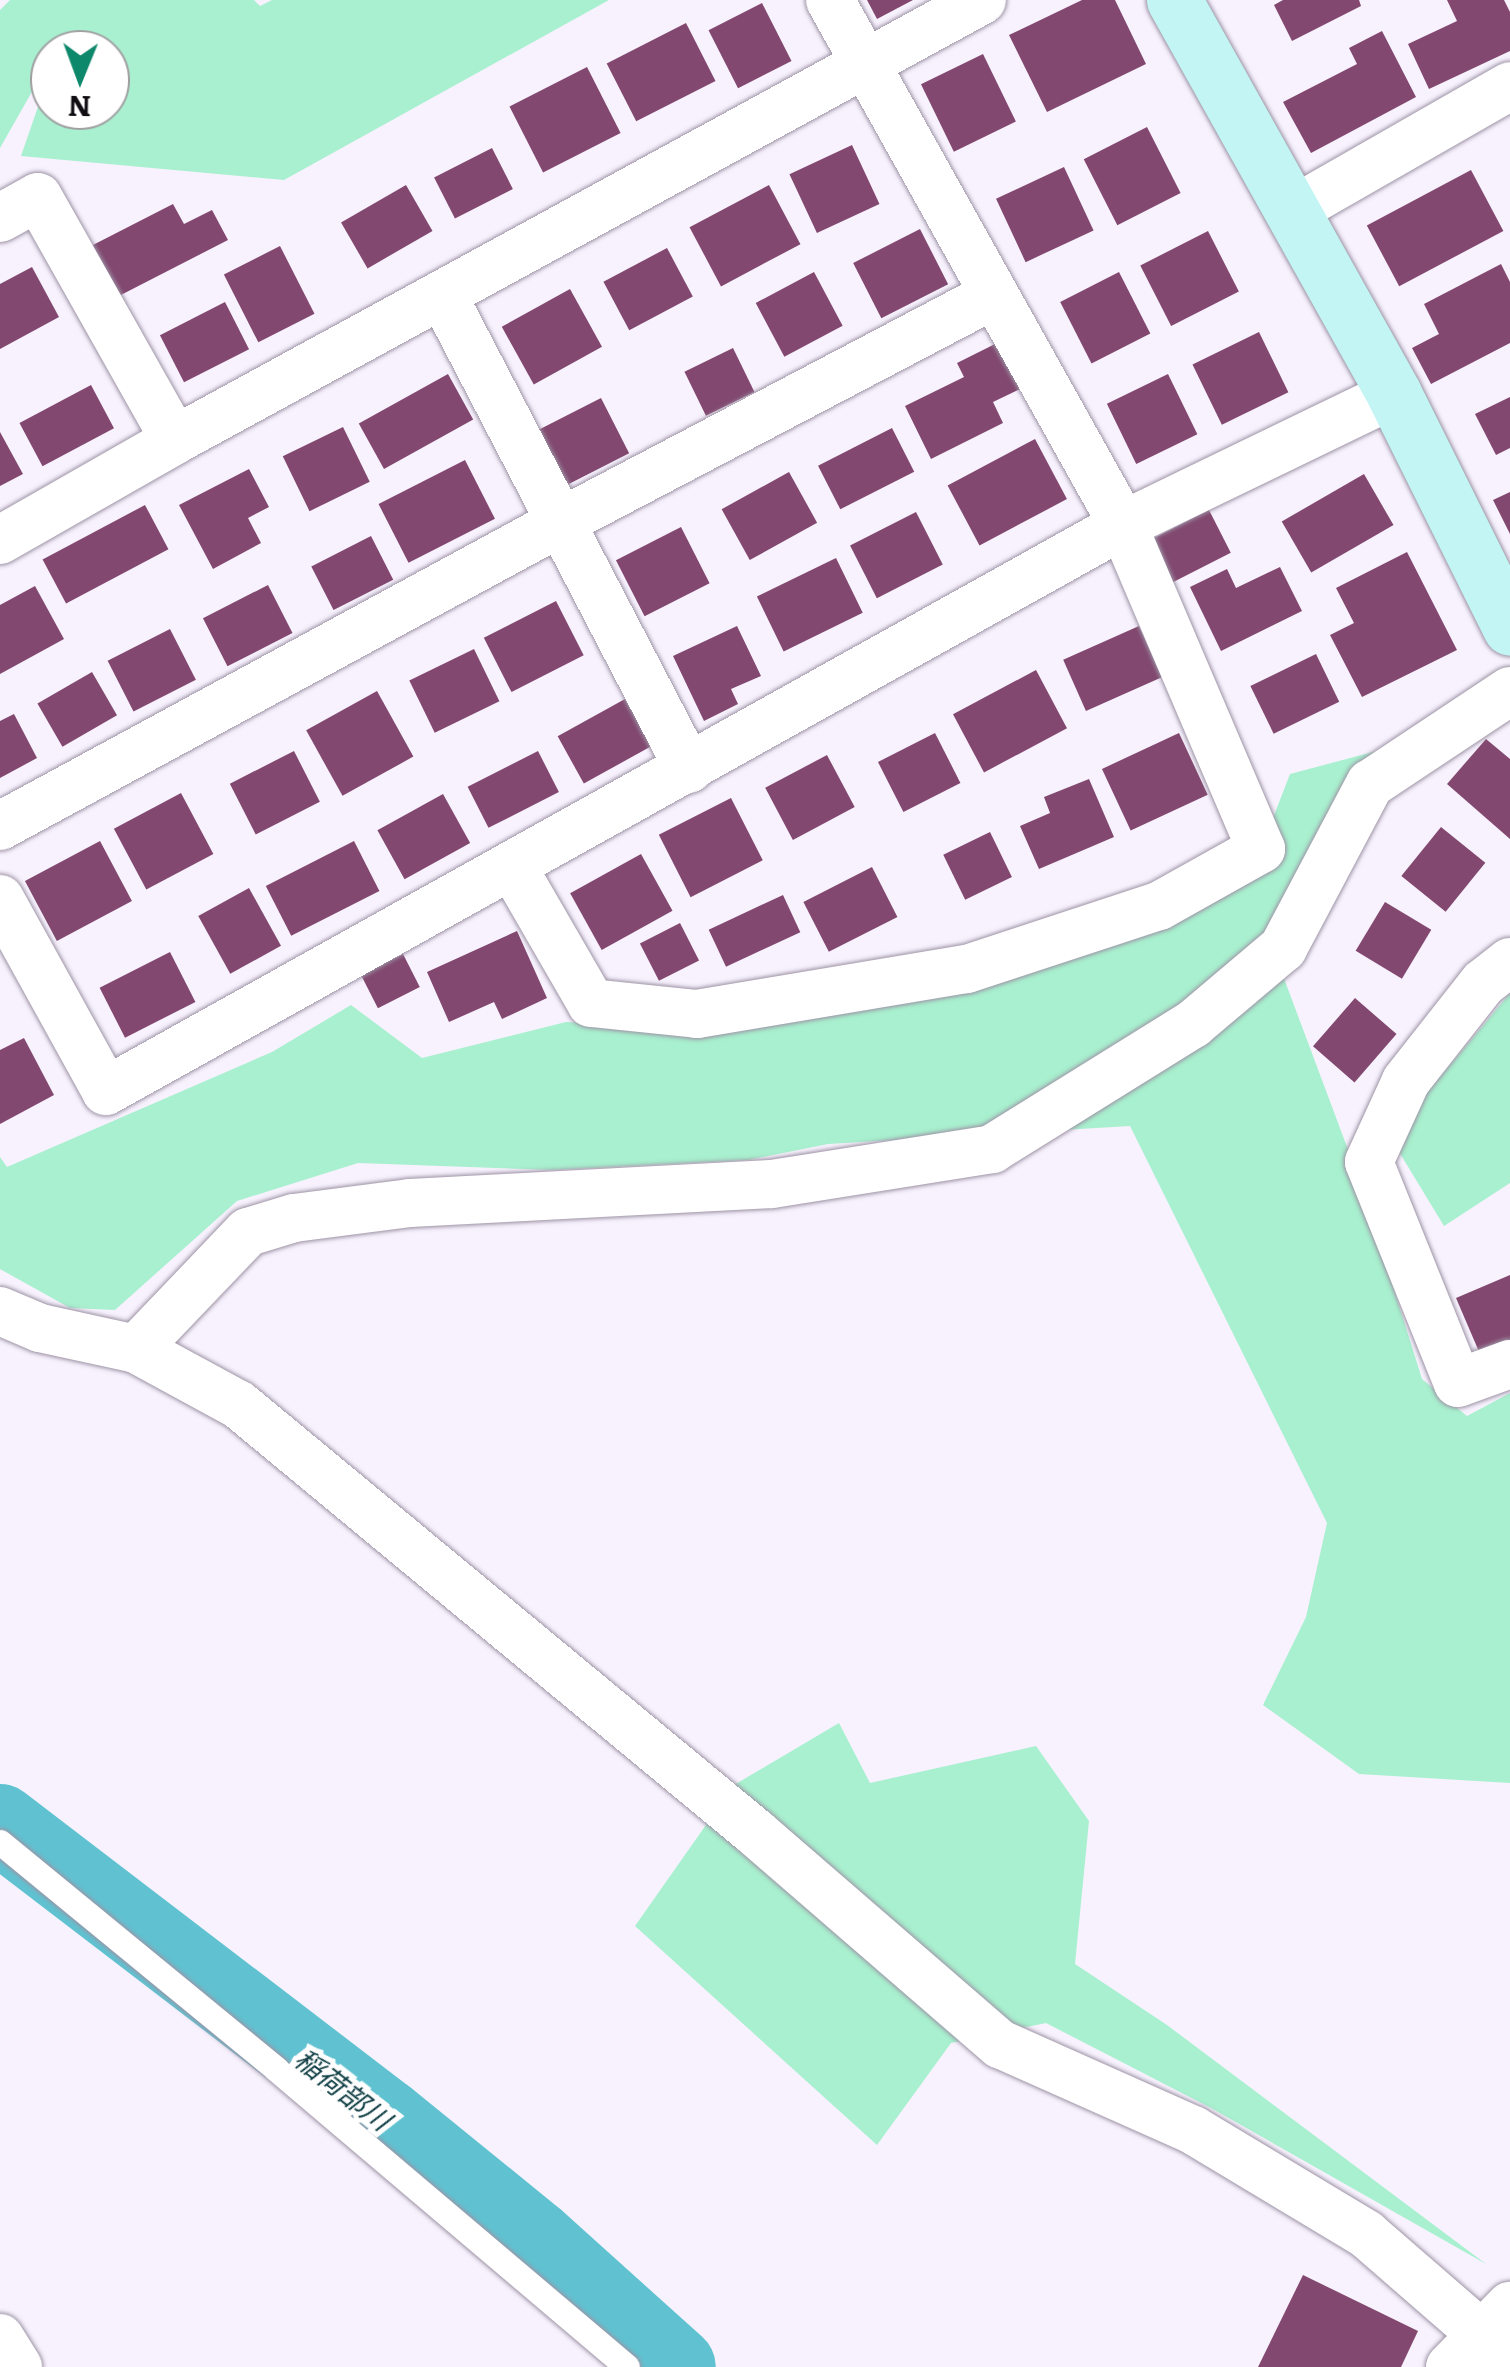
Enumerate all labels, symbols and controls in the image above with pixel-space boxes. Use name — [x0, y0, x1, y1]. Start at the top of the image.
north arrow — [30, 30, 130, 130]
text: N — [67, 87, 92, 129]
water label: 稲荷部川 — [290, 2040, 398, 2136]

